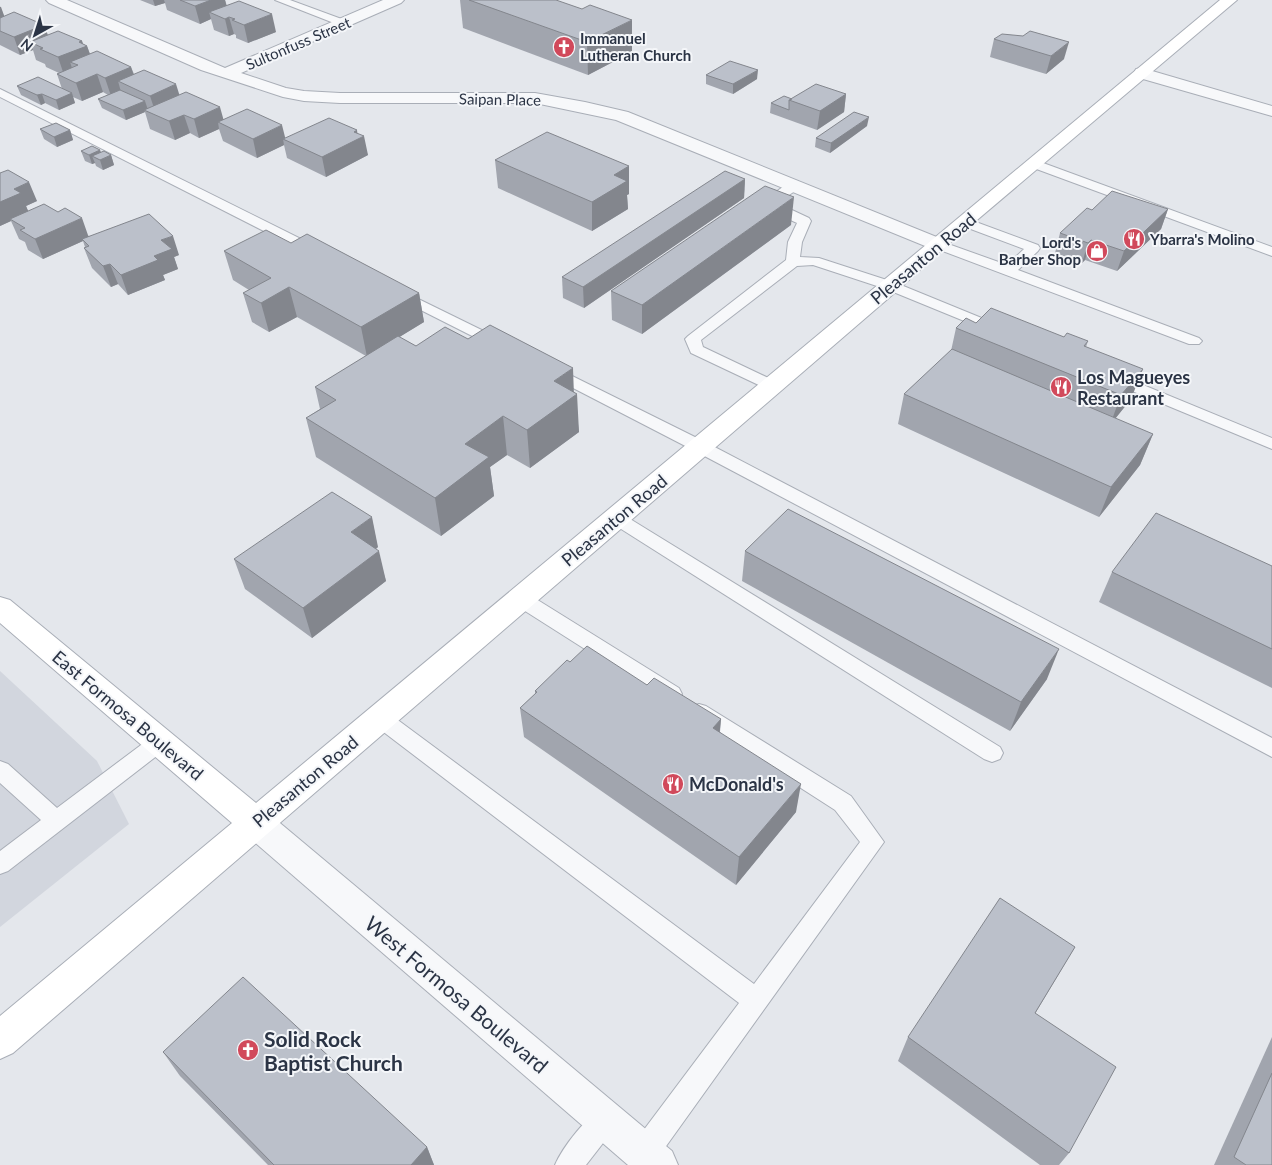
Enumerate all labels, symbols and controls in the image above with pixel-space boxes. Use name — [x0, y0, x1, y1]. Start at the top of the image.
north arrow — [10, 10, 60, 60]
street label: Sultonfuss Street — [243, 13, 354, 73]
place label: Immanuel Lutheran Church — [580, 29, 691, 64]
text: N — [17, 35, 36, 55]
church icon: Immanuel Lutheran Church — [552, 35, 576, 59]
street label: Saipan Place — [459, 89, 541, 109]
street label: Pleasanton Road — [866, 207, 980, 309]
restaurant icon: Ybarra's Molino — [1122, 227, 1146, 251]
place label: Ybarra's Molino — [1149, 230, 1255, 248]
place label: Lord's Barber Shop — [999, 233, 1081, 268]
shop icon: Lord's Barber Shop — [1085, 239, 1109, 263]
place label: Los Magueyes Restaurant — [1077, 366, 1190, 409]
restaurant icon: Los Magueyes Restaurant — [1049, 375, 1073, 399]
street label: Pleasanton Road — [557, 469, 671, 571]
street label: East Formosa Boulevard — [48, 645, 208, 785]
street label: Pleasanton Road — [248, 730, 362, 832]
restaurant icon: McDonald's — [661, 772, 685, 796]
place label: McDonald's — [689, 773, 784, 795]
street label: West Formosa Boulevard — [360, 910, 554, 1078]
place label: Solid Rock Baptist Church — [264, 1026, 403, 1075]
church icon: Solid Rock Baptist Church — [236, 1038, 260, 1062]

